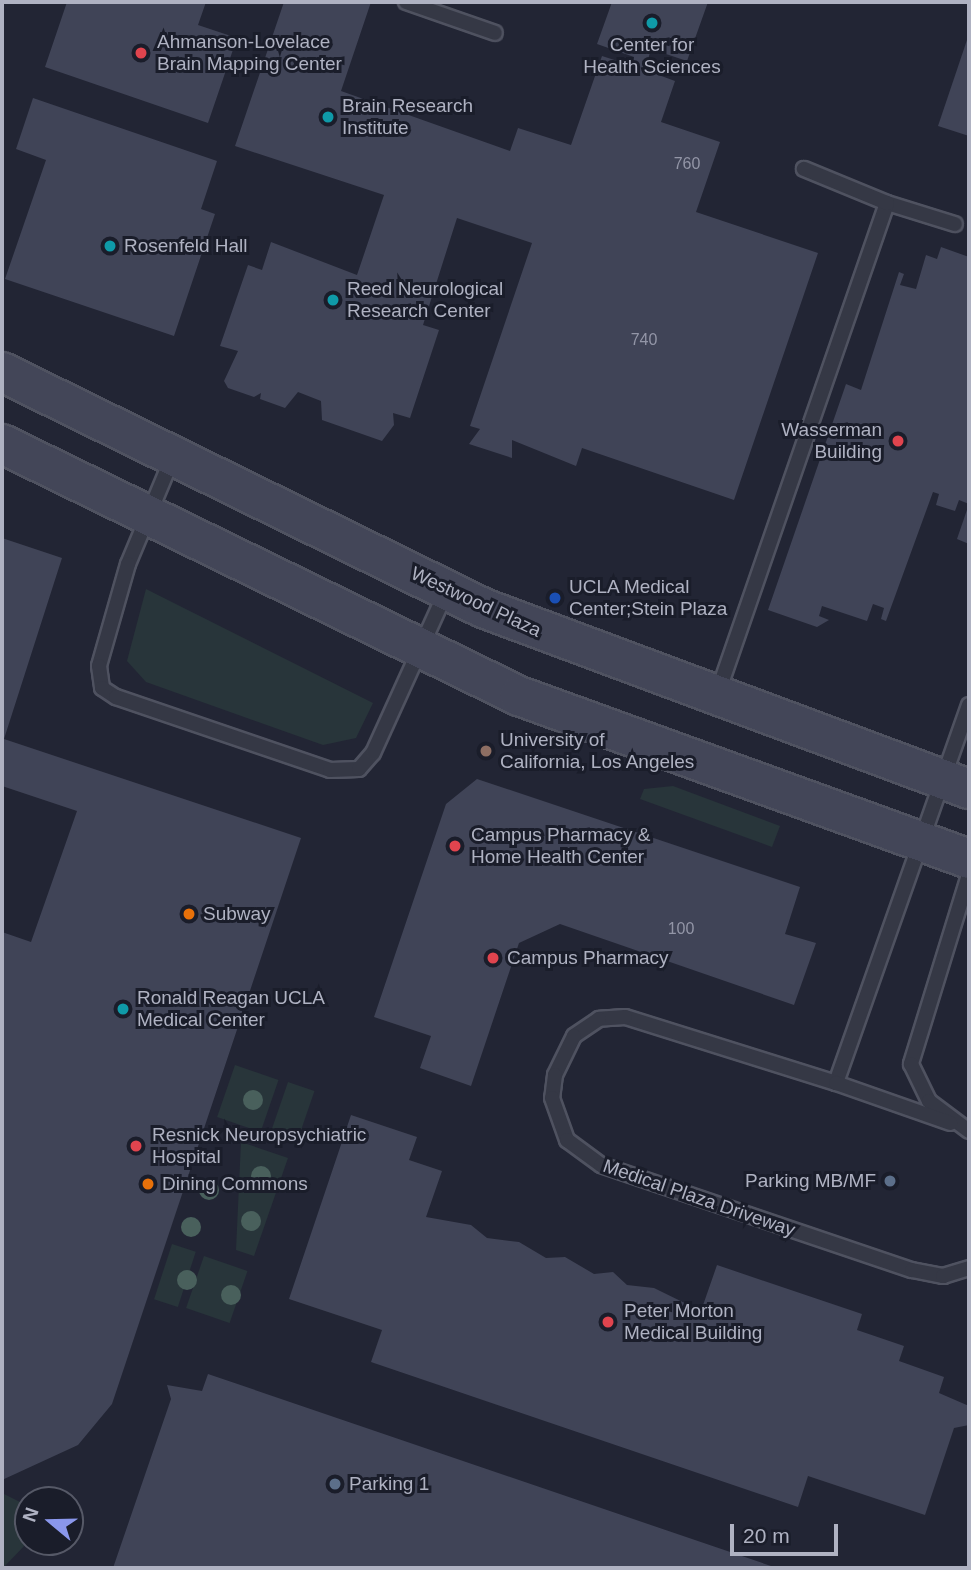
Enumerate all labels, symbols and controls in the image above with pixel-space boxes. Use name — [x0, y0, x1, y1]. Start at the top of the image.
marker: Center for Health Sciences — [644, 15, 660, 31]
place label: Ahmanson-Lovelace Brain Mapping Center — [157, 31, 342, 75]
place label: Center for Health Sciences — [583, 34, 721, 78]
marker: Ahmanson-Lovelace Brain Mapping Center — [131, 43, 151, 63]
place label: Brain Research Institute — [342, 95, 473, 139]
marker: Brain Research Institute — [320, 109, 336, 125]
house number: 760 — [674, 154, 700, 174]
place label: Rosenfeld Hall — [124, 235, 248, 257]
marker: Rosenfeld Hall — [102, 238, 118, 254]
place label: Reed Neurological Research Center — [347, 278, 503, 322]
marker: Reed Neurological Research Center — [325, 292, 341, 308]
house number: 740 — [631, 330, 657, 350]
place label: Wasserman Building — [781, 419, 882, 463]
marker: Wasserman Building — [888, 431, 908, 451]
street label: Westwood Plaza — [407, 562, 545, 642]
place label: UCLA Medical Center;Stein Plaza — [569, 576, 727, 620]
marker: UCLA Medical Center;Stein Plaza — [547, 590, 563, 606]
place label: University of California, Los Angeles — [500, 729, 695, 773]
marker: University of California, Los Angeles — [478, 743, 494, 759]
place label: Campus Pharmacy & Home Health Center — [471, 824, 651, 868]
marker: Campus Pharmacy & Home Health Center — [445, 836, 465, 856]
place label: Subway — [203, 903, 271, 925]
marker: Subway — [181, 906, 197, 922]
house number: 100 — [668, 919, 694, 939]
place label: Campus Pharmacy — [507, 947, 669, 969]
marker: Campus Pharmacy — [485, 950, 501, 966]
place label: Ronald Reagan UCLA Medical Center — [137, 987, 325, 1031]
marker: Ronald Reagan UCLA Medical Center — [115, 1001, 131, 1017]
place label: Resnick Neuropsychiatric Hospital — [152, 1124, 366, 1168]
marker: Resnick Neuropsychiatric Hospital — [126, 1136, 146, 1156]
street label: Medical Plaza Driveway — [600, 1154, 798, 1242]
place label: Parking MB/MF — [745, 1170, 876, 1192]
place label: Dining Commons — [162, 1173, 308, 1195]
marker: Parking MB/MF — [882, 1173, 898, 1189]
marker: Dining Commons — [140, 1176, 156, 1192]
place label: Peter Morton Medical Building — [624, 1300, 762, 1344]
marker: Peter Morton Medical Building — [598, 1312, 618, 1332]
place label: Parking 1 — [349, 1473, 429, 1495]
marker: Parking 1 — [327, 1476, 343, 1492]
north arrow — [14, 1486, 84, 1556]
text: N — [18, 1505, 43, 1525]
scale bar — [733, 1510, 842, 1554]
text: 20 m — [743, 1524, 790, 1547]

